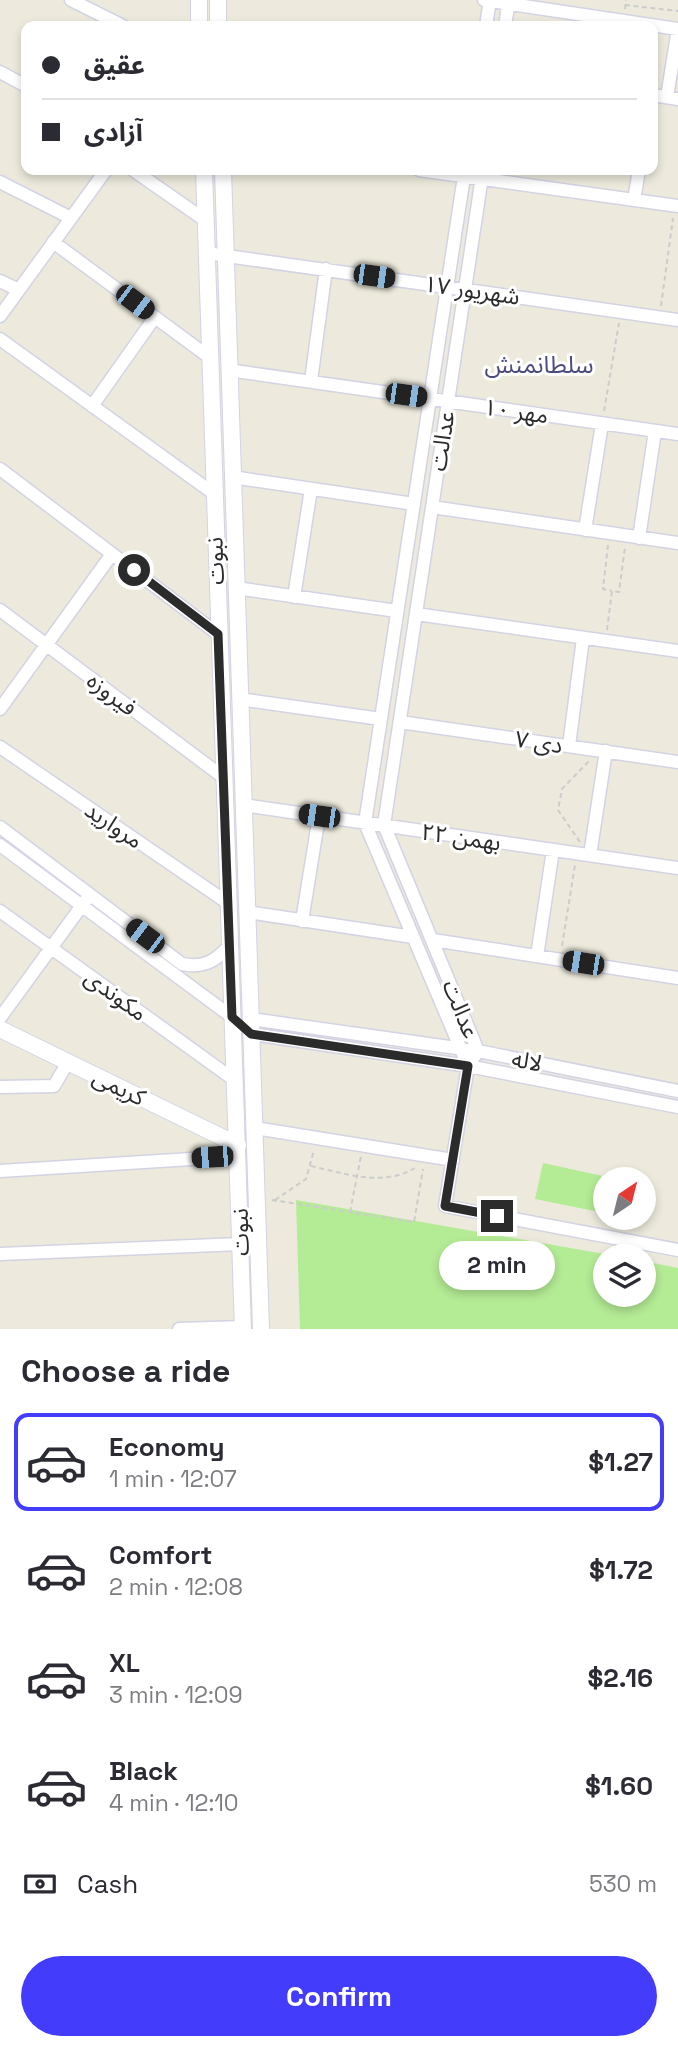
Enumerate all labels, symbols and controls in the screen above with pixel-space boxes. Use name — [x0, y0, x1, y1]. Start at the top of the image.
text: عقیق — [84, 48, 145, 82]
text: آزادی — [84, 115, 143, 149]
car — [352, 263, 397, 289]
street label: ۱۷ شهریور — [422, 268, 522, 312]
car — [112, 281, 159, 323]
district label: سلطانمنش — [484, 349, 594, 380]
car — [384, 382, 429, 408]
street label: ۱۰ مهر — [482, 392, 550, 430]
street label: عدالت — [422, 409, 462, 473]
street label: نبوت — [199, 537, 231, 585]
route start — [118, 554, 150, 586]
street label: فیروزه — [81, 665, 143, 723]
street label: ۷ دی — [513, 724, 565, 760]
street label: مروارید — [79, 795, 149, 855]
car — [297, 803, 342, 829]
street label: ۲۲ بهمن — [419, 817, 503, 857]
car — [122, 915, 169, 957]
car — [561, 949, 606, 977]
street label: مکوندی — [79, 962, 153, 1028]
street label: عدالت — [436, 975, 486, 1043]
street label: لاله — [509, 1043, 545, 1079]
street label: کریمی — [88, 1061, 151, 1113]
car — [191, 1145, 234, 1169]
north arrow — [593, 1167, 656, 1230]
map controls — [593, 1167, 656, 1307]
route end — [481, 1200, 513, 1232]
street label: نبوت — [225, 1208, 255, 1256]
callout: 2 min — [439, 1240, 555, 1290]
button: layers — [593, 1244, 656, 1307]
text: 2 min — [467, 1250, 527, 1280]
text: Choose a ride — [21, 1351, 231, 1391]
text: Economy — [109, 1430, 225, 1464]
icon: car — [25, 1431, 88, 1494]
text: $1.27 — [588, 1445, 653, 1479]
text: 1 min · 12:07 — [109, 1464, 237, 1494]
text: Comfort — [109, 1538, 212, 1572]
icon: car — [25, 1539, 88, 1602]
text: $1.72 — [589, 1553, 653, 1587]
text: 2 min · 12:08 — [109, 1572, 243, 1602]
text: XL — [109, 1646, 140, 1680]
icon: car — [25, 1647, 88, 1710]
text: $2.16 — [588, 1661, 653, 1695]
text: 3 min · 12:09 — [109, 1680, 243, 1710]
text: Black — [109, 1754, 178, 1788]
icon: car — [25, 1755, 88, 1818]
text: $1.60 — [585, 1769, 653, 1803]
text: 4 min · 12:10 — [109, 1788, 239, 1818]
icon: cash — [21, 1865, 59, 1903]
text: Cash — [77, 1867, 138, 1901]
text: 530 m — [589, 1869, 657, 1899]
button: Confirm — [21, 1956, 657, 2036]

